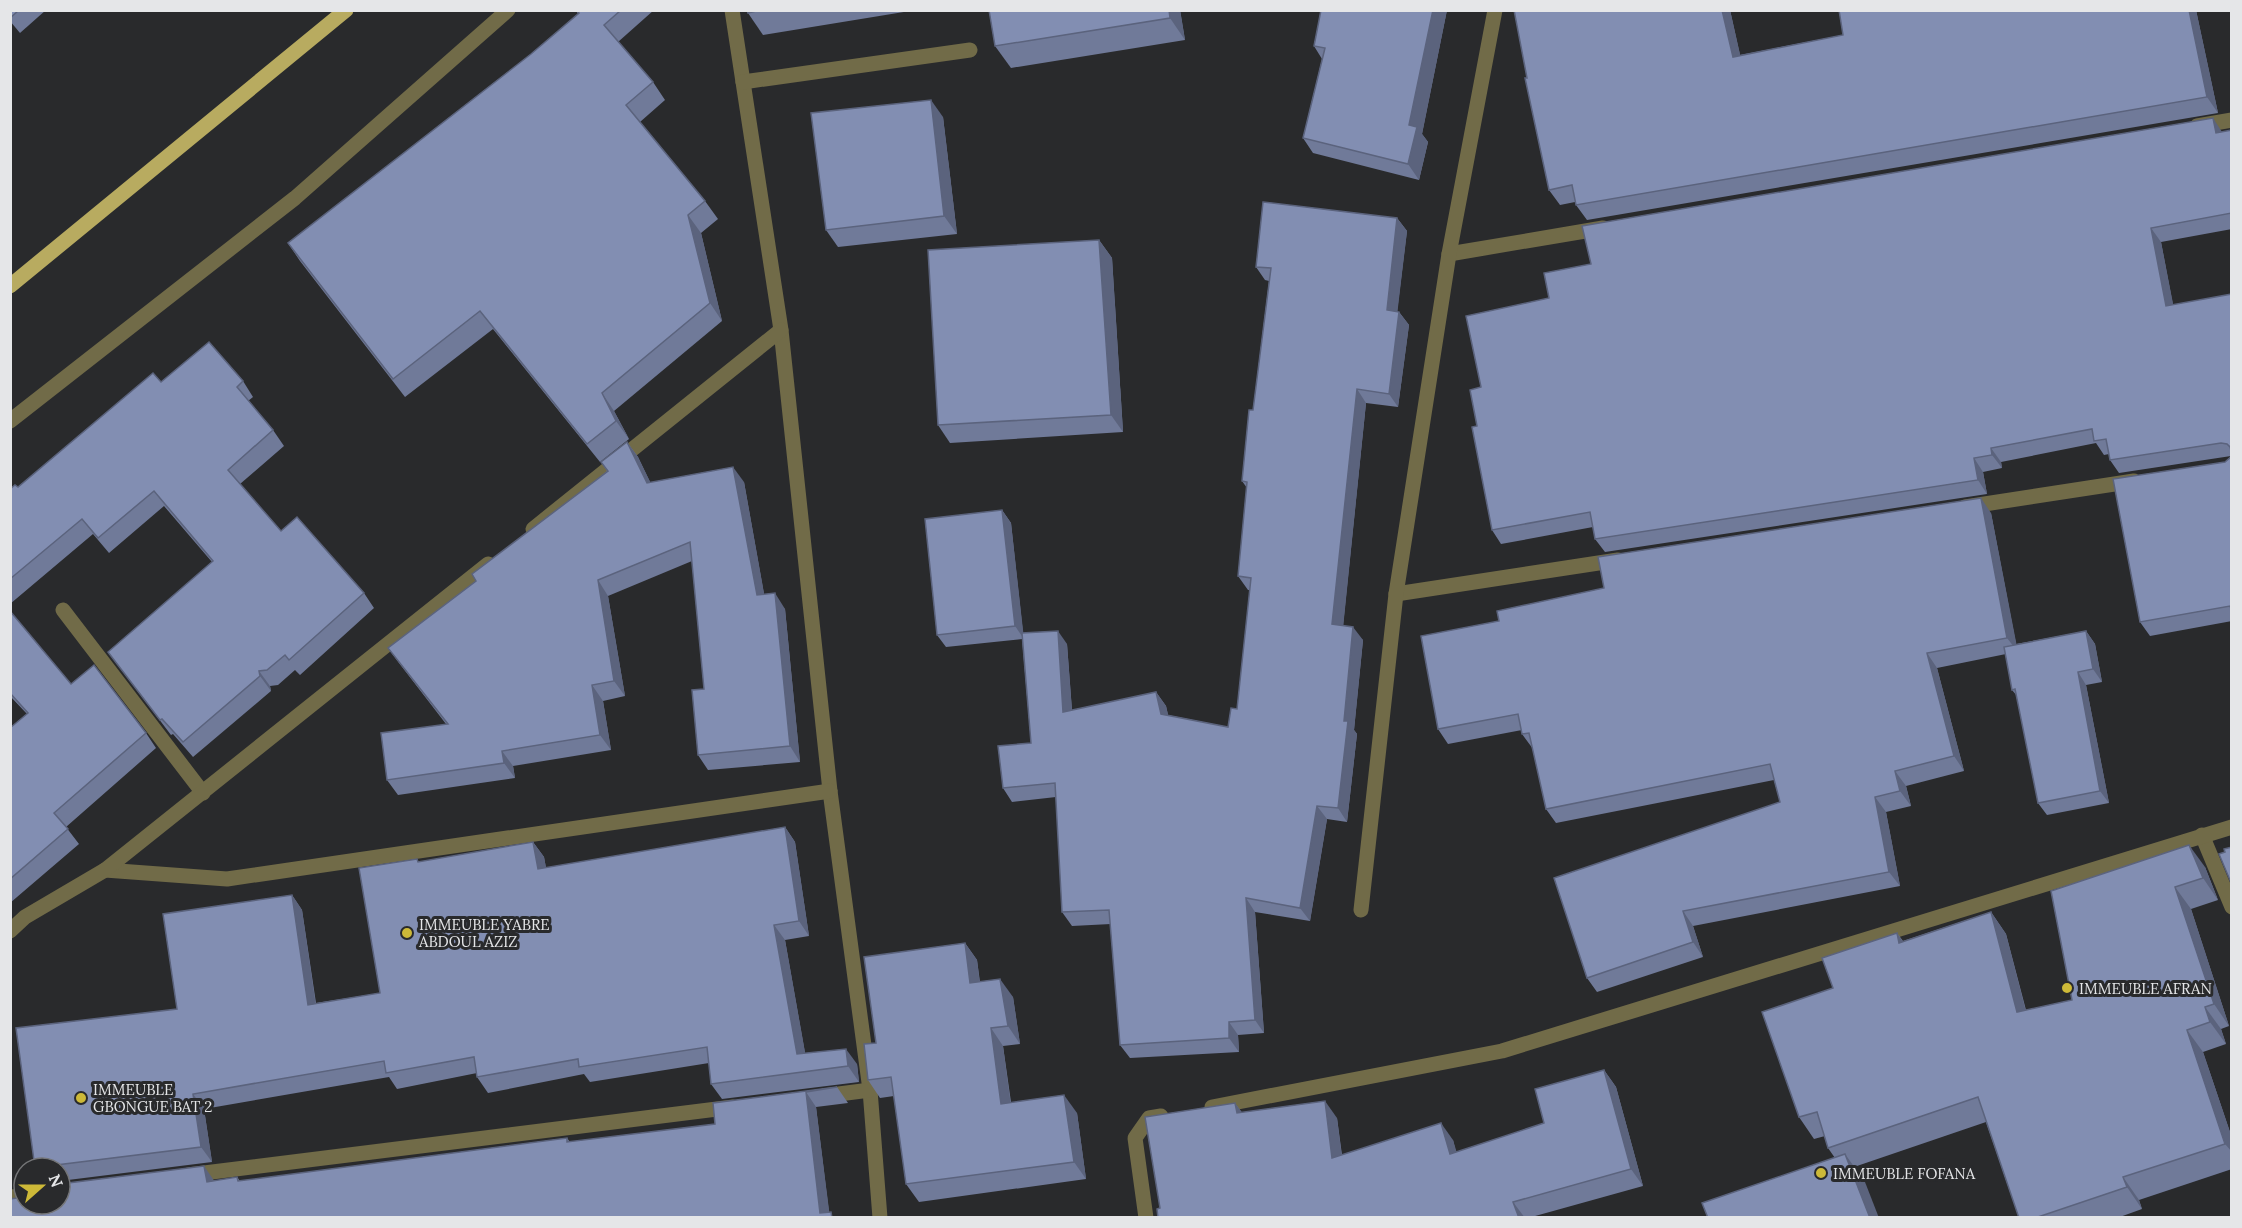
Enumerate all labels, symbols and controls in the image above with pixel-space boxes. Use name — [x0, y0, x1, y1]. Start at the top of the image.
place label: IMMEUBLE YABRE ABDOUL AZIZ — [418, 915, 550, 951]
marker: IMMEUBLE YABRE ABDOUL AZIZ — [400, 926, 414, 940]
place label: IMMEUBLE AFRAN — [2079, 979, 2212, 998]
marker: IMMEUBLE AFRAN — [2060, 981, 2074, 995]
place label: IMMEUBLE GBONGUE BAT 2 — [93, 1080, 212, 1116]
marker: IMMEUBLE GBONGUE BAT 2 — [74, 1091, 88, 1105]
north arrow — [12, 1156, 72, 1216]
place label: IMMEUBLE FOFANA — [1833, 1164, 1976, 1183]
marker: IMMEUBLE FOFANA — [1814, 1166, 1828, 1180]
text: N — [44, 1171, 68, 1190]

